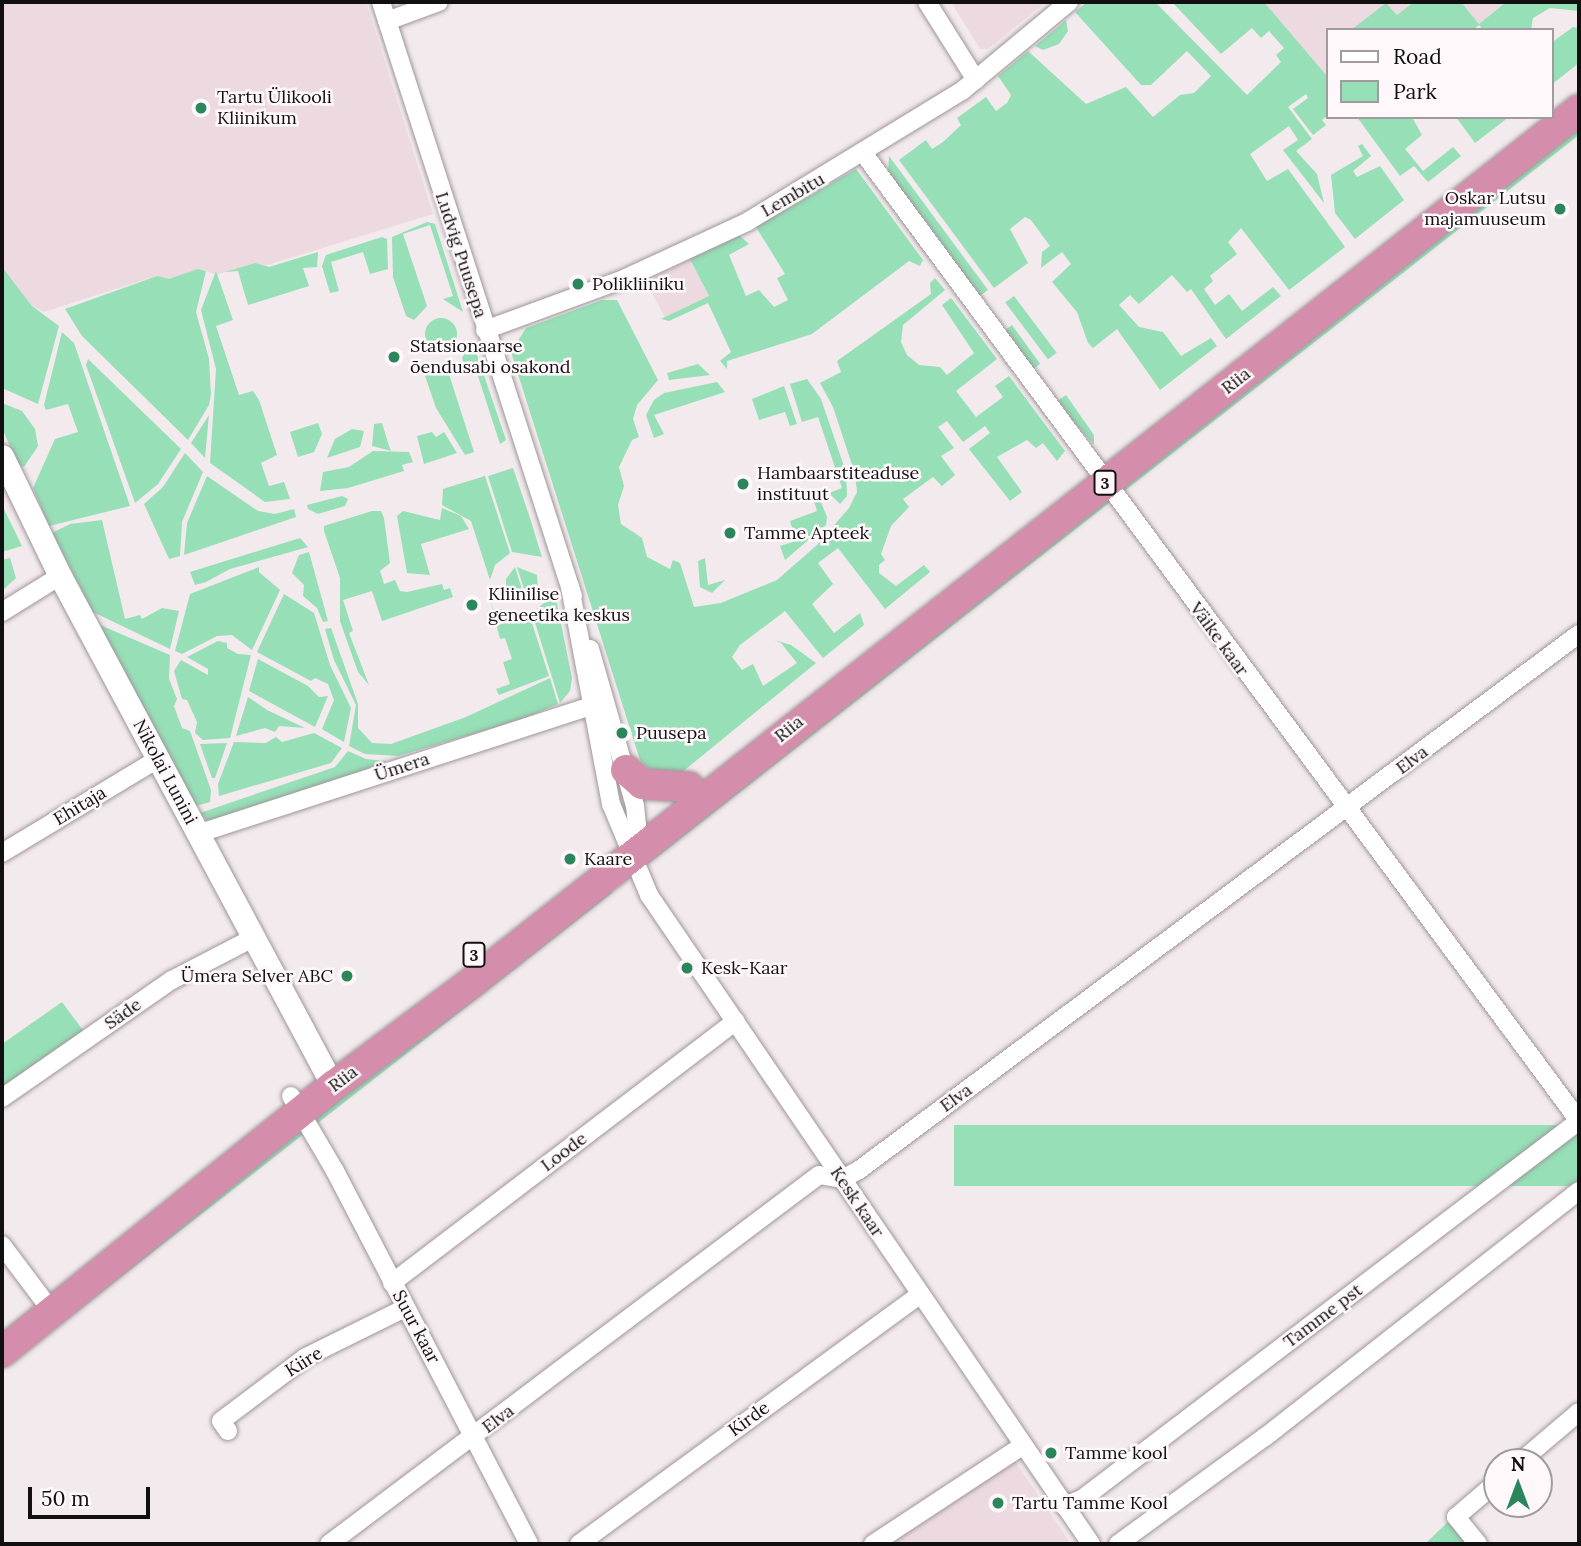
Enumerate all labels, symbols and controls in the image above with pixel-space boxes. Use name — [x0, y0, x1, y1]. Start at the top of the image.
legend — [1326, 28, 1553, 119]
text: Road — [1393, 43, 1442, 70]
text: Park — [1393, 78, 1437, 105]
place label: Tartu Ülikooli Kliinikum — [217, 87, 332, 130]
marker: Tartu Ülikooli Kliinikum — [191, 98, 211, 118]
street label: Lembitu — [757, 168, 829, 222]
place label: Oskar Lutsu majamuuseum — [1424, 188, 1546, 230]
street label: Ludvig Puusepa — [430, 189, 492, 321]
marker: Oskar Lutsu majamuuseum — [1552, 201, 1568, 217]
place label: Polikliiniku — [592, 273, 684, 295]
marker: Polikliiniku — [570, 276, 586, 292]
place label: Statsionaarse õendusabi osakond — [410, 336, 571, 378]
marker: Statsionaarse õendusabi osakond — [384, 347, 404, 367]
street label: Riia — [1217, 363, 1255, 399]
place label: Hambaarstiteaduse instituut — [757, 463, 919, 505]
road number: 3 — [1093, 470, 1117, 496]
marker: Hambaarstiteaduse instituut — [735, 476, 751, 492]
place label: Tamme Apteek — [744, 522, 869, 544]
marker: Tamme Apteek — [722, 525, 738, 541]
place label: Kliinilise geneetika keskus — [488, 584, 630, 626]
marker: Kliinilise geneetika keskus — [462, 595, 482, 615]
street label: Väike kaar — [1185, 598, 1253, 680]
street label: Riia — [770, 711, 808, 747]
street label: Nikolai Lunini — [128, 716, 202, 828]
place label: Puusepa — [636, 722, 706, 744]
marker: Puusepa — [614, 725, 630, 741]
street label: Elva — [1392, 741, 1432, 779]
street label: Ümera — [372, 748, 432, 786]
street label: Ehitaja — [50, 782, 110, 830]
place label: Kaare — [584, 848, 632, 870]
marker: Kaare — [562, 851, 578, 867]
road number: 3 — [462, 942, 486, 967]
place label: Kesk-Kaar — [701, 957, 788, 979]
marker: Kesk-Kaar — [679, 960, 695, 976]
place label: Ümera Selver ABC — [181, 965, 333, 987]
marker: Ümera Selver ABC — [339, 968, 355, 984]
street label: Säde — [100, 994, 146, 1034]
street label: Riia — [324, 1061, 362, 1097]
street label: Elva — [936, 1079, 976, 1117]
street label: Loode — [537, 1128, 591, 1176]
street label: Kesk kaar — [826, 1163, 888, 1241]
street label: Tamme pst — [1279, 1279, 1367, 1353]
street label: Suur kaar — [388, 1287, 444, 1367]
street label: Kiire — [281, 1342, 327, 1382]
street label: Kirde — [724, 1397, 774, 1441]
street label: Elva — [478, 1400, 518, 1438]
place label: Tamme kool — [1065, 1442, 1168, 1464]
marker: Tamme kool — [1043, 1445, 1059, 1461]
north arrow — [1483, 1448, 1553, 1518]
text: N — [1511, 1452, 1525, 1476]
scale bar — [32, 1472, 154, 1516]
text: 50 m — [41, 1485, 90, 1512]
place label: Tartu Tamme Kool — [1012, 1492, 1168, 1514]
marker: Tartu Tamme Kool — [990, 1495, 1006, 1511]

